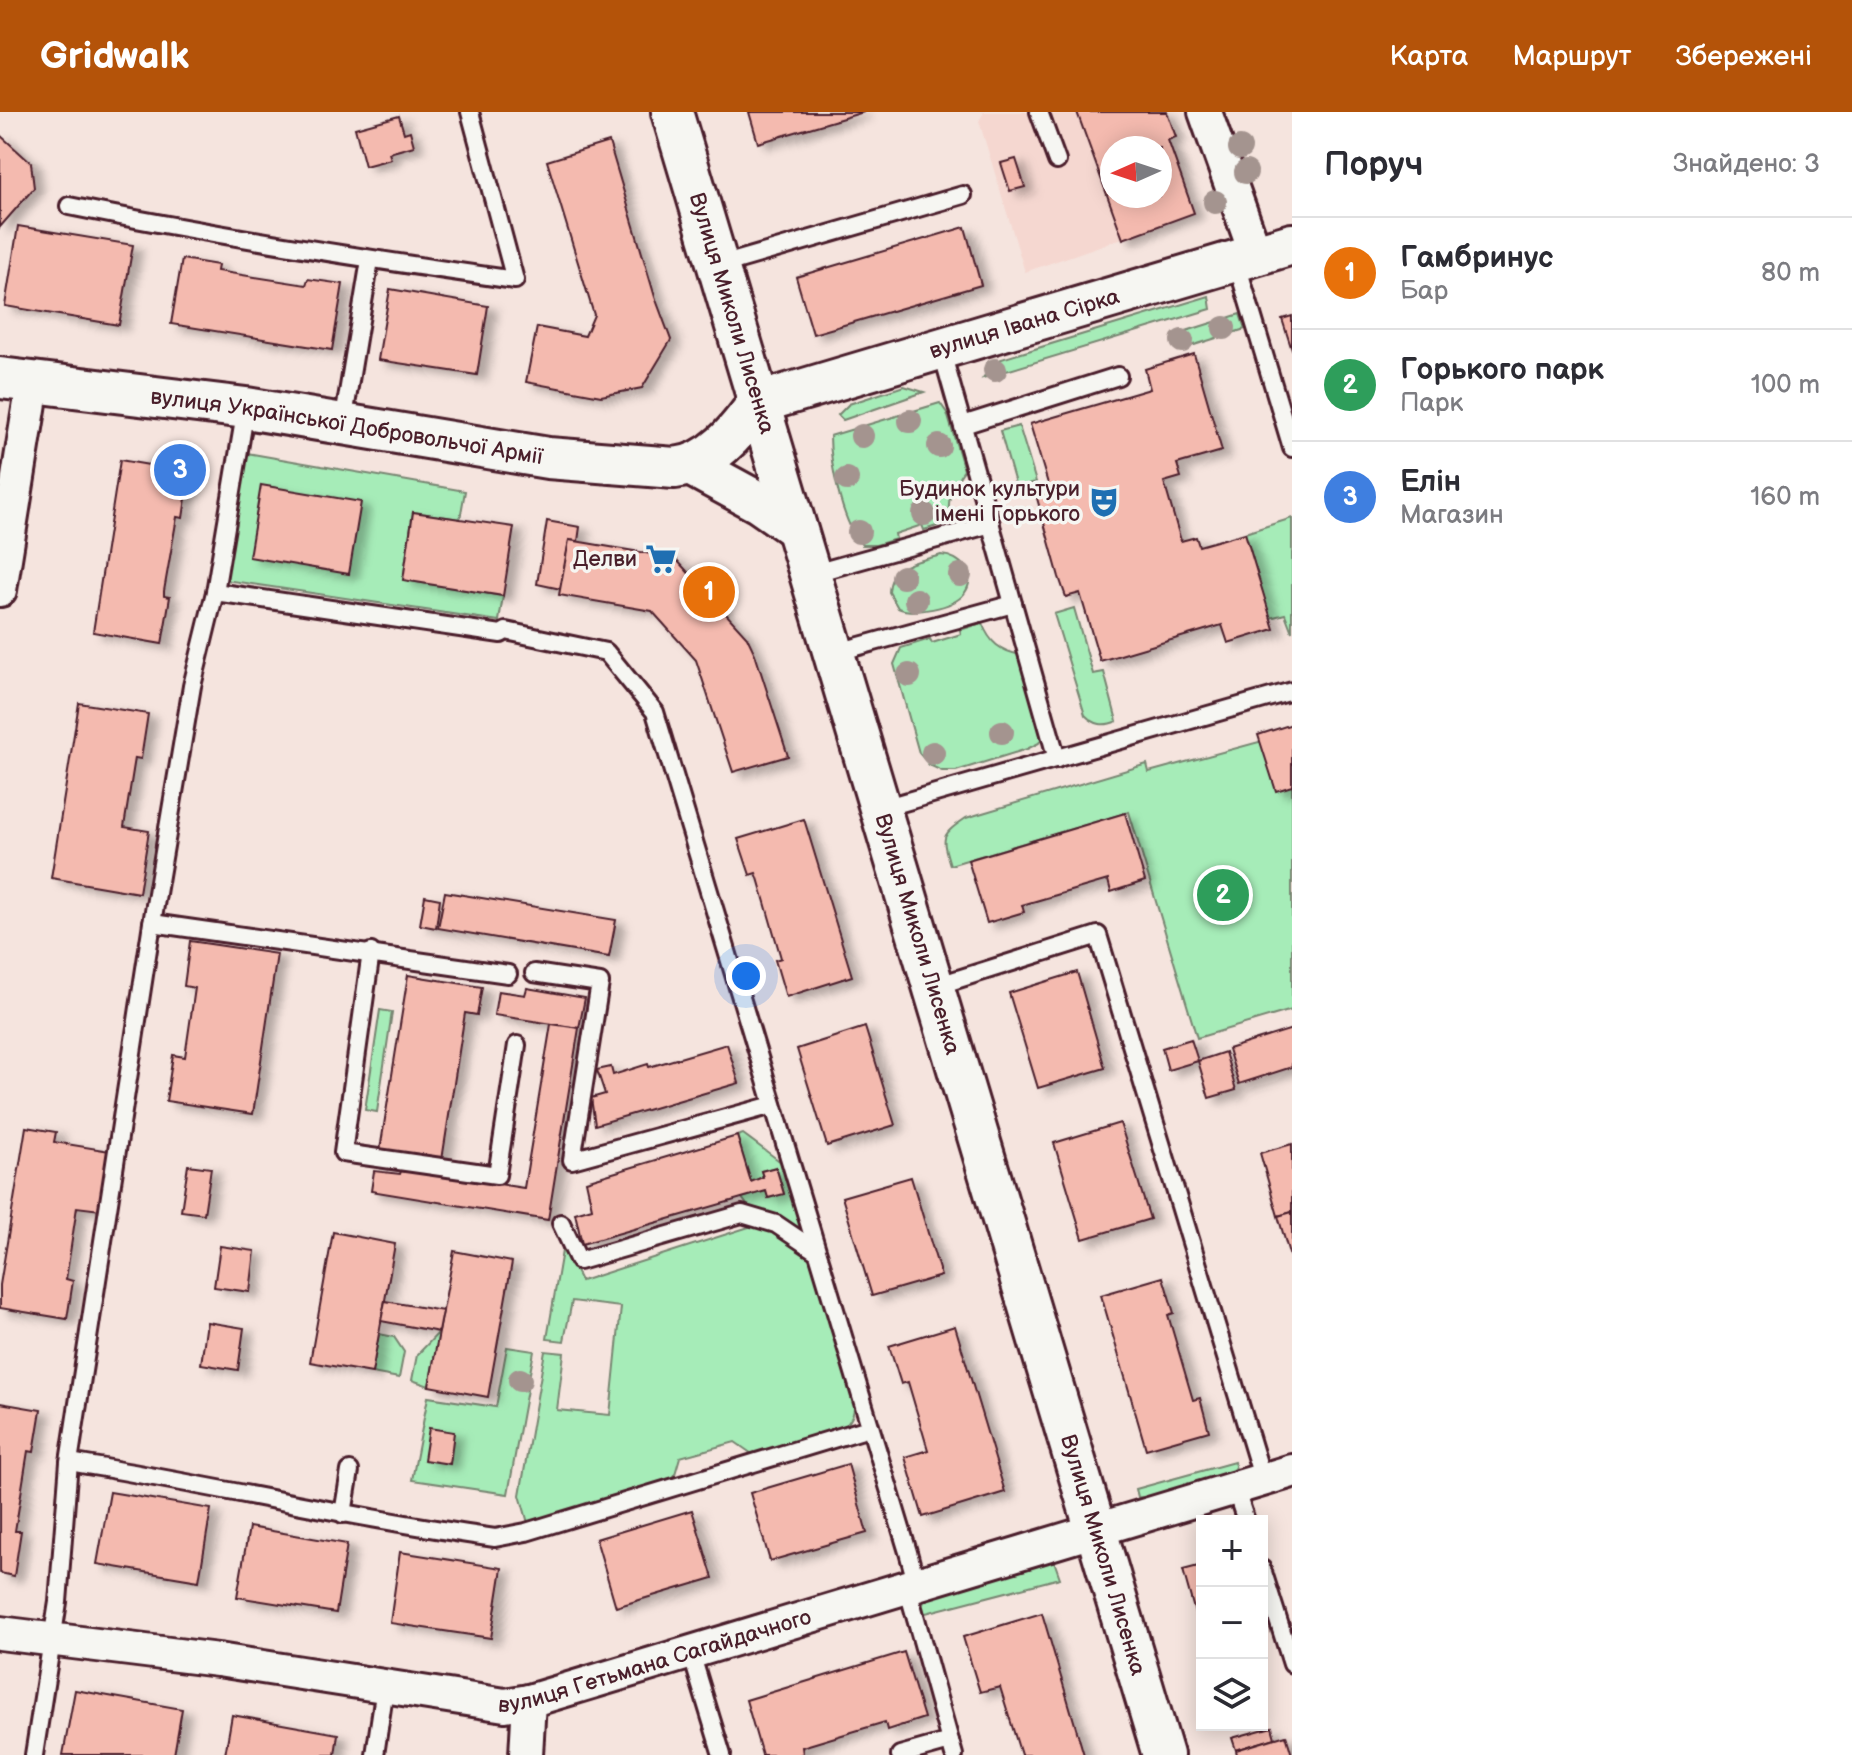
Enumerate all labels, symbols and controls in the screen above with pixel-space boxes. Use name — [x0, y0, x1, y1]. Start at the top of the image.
text: Gridwalk — [40, 34, 189, 79]
text: Карта — [1390, 40, 1468, 73]
text: Маршрут — [1512, 40, 1631, 73]
text: Збережені — [1675, 40, 1812, 73]
north arrow — [1100, 136, 1172, 208]
text: Поруч — [1324, 144, 1423, 185]
text: Знайдено: 3 — [1673, 149, 1820, 180]
street label: Вулиця Миколи Лисенка — [683, 189, 781, 437]
text: Гамбринус — [1400, 240, 1553, 276]
text: 1 — [1345, 258, 1355, 289]
text: 80 m — [1761, 258, 1820, 289]
text: Бар — [1400, 276, 1448, 307]
street label: вулиця Івана Сірка — [926, 283, 1123, 365]
text: Горького парк — [1400, 352, 1604, 388]
text: 2 — [1342, 370, 1358, 401]
text: 100 m — [1751, 370, 1820, 401]
street label: вулиця Української Добровольчої Армії — [149, 383, 545, 471]
text: Парк — [1400, 388, 1463, 419]
pin: 3 — [154, 440, 206, 500]
text: Елін — [1400, 464, 1461, 500]
place label: Будинок культури імені Горького — [899, 476, 1080, 528]
text: 3 — [1342, 482, 1358, 513]
text: 160 m — [1750, 482, 1820, 513]
theatre icon: Будинок культури імені Горького — [1087, 485, 1121, 519]
text: Магазин — [1400, 500, 1504, 531]
supermarket icon: Делви — [644, 542, 678, 576]
place label: Делви — [573, 546, 637, 573]
pin: 1 — [683, 562, 735, 622]
street label: Вулиця Миколи Лисенка — [869, 810, 966, 1058]
pin: 2 — [1197, 865, 1249, 925]
your location — [726, 956, 766, 996]
street label: Вулиця Миколи Лисенка — [1054, 1431, 1152, 1679]
map controls — [1196, 1515, 1268, 1731]
button: + — [1196, 1515, 1268, 1587]
button: − — [1196, 1587, 1268, 1659]
street label: вулиця Гетьмана Сагайдачного — [496, 1603, 814, 1719]
button: layers — [1196, 1659, 1268, 1731]

